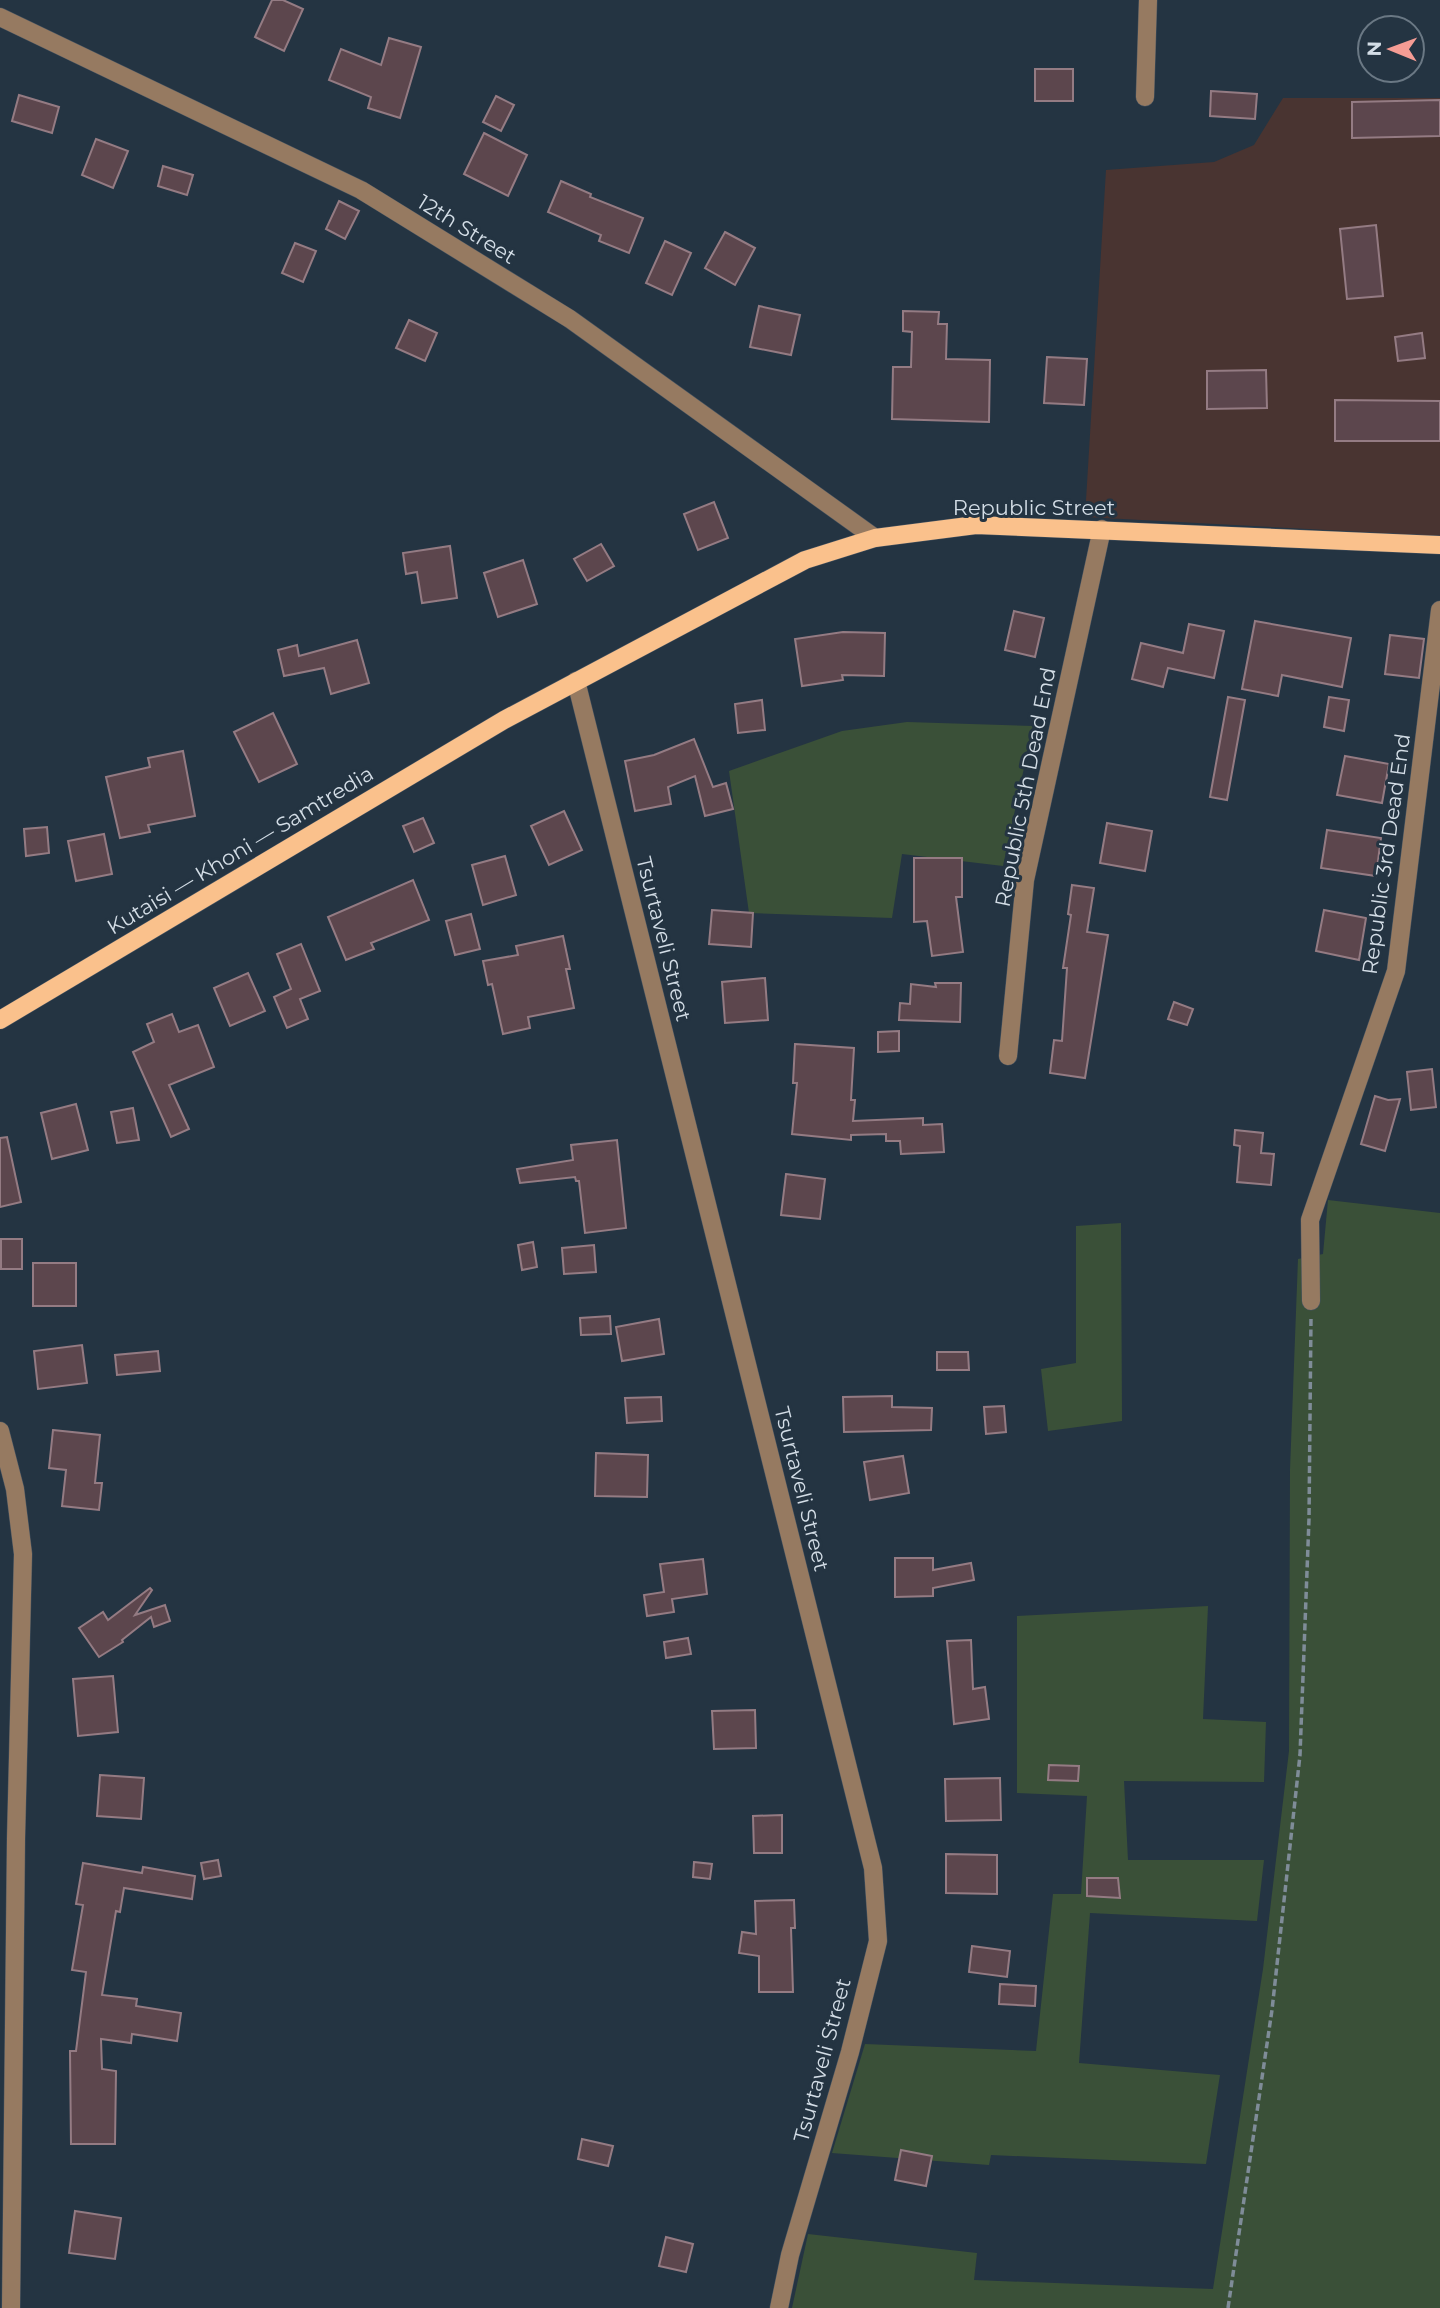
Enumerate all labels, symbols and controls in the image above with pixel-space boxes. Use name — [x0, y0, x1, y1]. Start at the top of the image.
north arrow — [1356, 14, 1426, 84]
text: N — [1363, 41, 1386, 57]
street label: 12th Street — [413, 189, 521, 269]
street label: Republic Street — [953, 495, 1115, 520]
street label: Republic 5th Dead End — [989, 665, 1061, 909]
street label: Republic 3rd Dead End — [1357, 732, 1415, 976]
street label: Kutaisi — Khoni — Samtredia — [102, 760, 378, 940]
street label: Tsurtaveli Street — [631, 854, 697, 1024]
street label: Tsurtaveli Street — [769, 1404, 835, 1574]
street label: Tsurtaveli Street — [788, 1975, 856, 2145]

